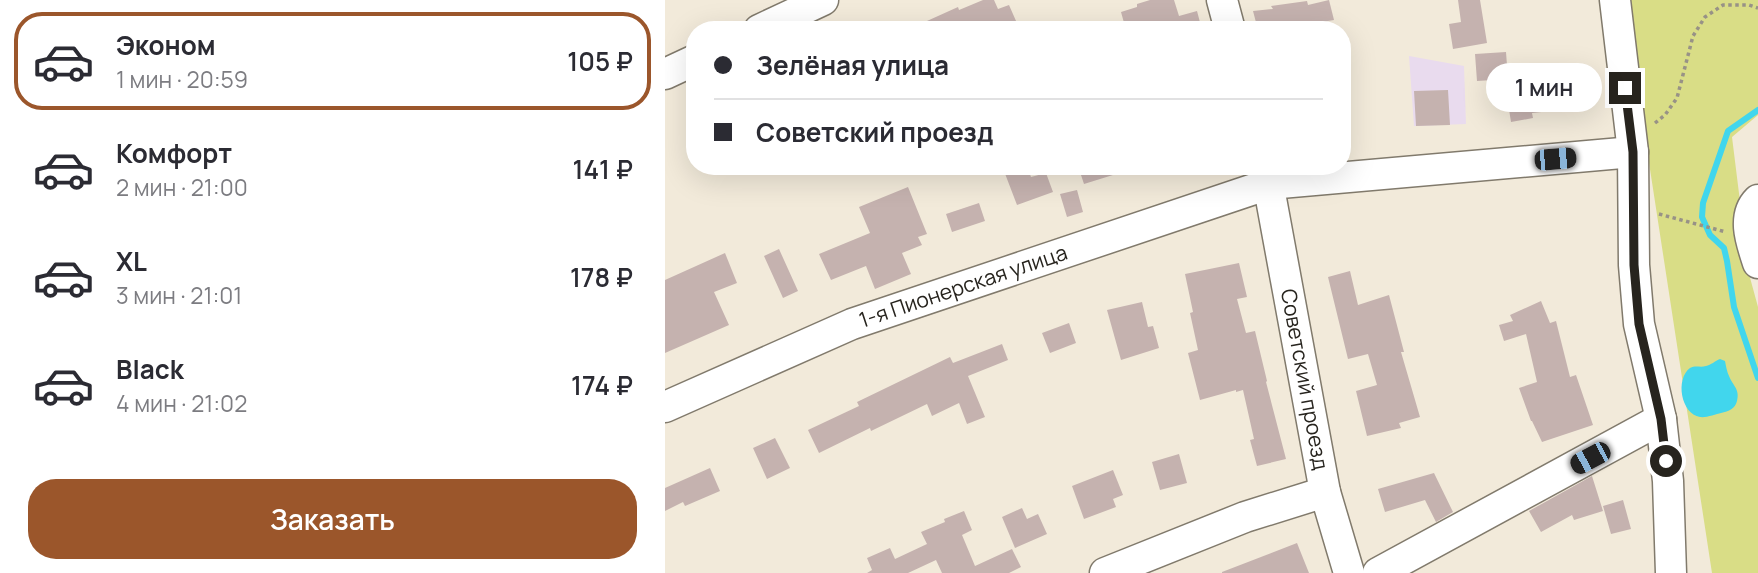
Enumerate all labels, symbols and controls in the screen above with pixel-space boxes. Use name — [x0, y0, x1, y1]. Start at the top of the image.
text: Эконом — [116, 27, 216, 63]
icon: car — [32, 30, 95, 93]
text: 105 ₽ — [567, 43, 633, 79]
text: Зелёная улица — [756, 47, 949, 83]
text: 1 мин · 20:59 — [116, 63, 248, 95]
callout: 1 мин — [1485, 64, 1601, 112]
text: 1 мин — [1515, 71, 1573, 103]
route end — [1609, 72, 1641, 104]
text: Советский проезд — [756, 114, 993, 150]
text: Комфорт — [116, 135, 232, 171]
icon: car — [32, 138, 95, 201]
car — [1534, 147, 1577, 171]
text: 141 ₽ — [572, 151, 633, 187]
text: 2 мин · 21:00 — [116, 171, 248, 203]
street label: 1-я Пионерская улица — [855, 238, 1071, 334]
text: XL — [116, 243, 147, 279]
icon: car — [32, 246, 95, 309]
text: 178 ₽ — [570, 259, 633, 295]
text: 3 мин · 21:01 — [116, 279, 242, 311]
street label: Советский проезд — [1275, 287, 1336, 472]
text: Black — [116, 351, 184, 387]
icon: car — [32, 354, 95, 417]
text: 174 ₽ — [571, 367, 633, 403]
text: 4 мин · 21:02 — [116, 387, 247, 419]
car — [1567, 439, 1614, 477]
route start — [1650, 445, 1682, 477]
button: Заказать — [28, 479, 637, 559]

